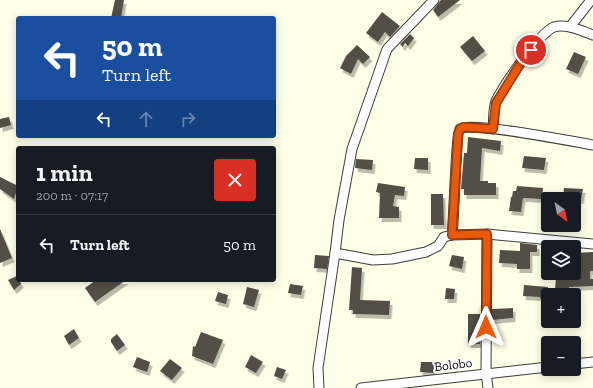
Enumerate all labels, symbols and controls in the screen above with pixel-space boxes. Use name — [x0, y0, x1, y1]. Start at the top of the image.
text: 50 m — [102, 30, 163, 63]
icon: left — [36, 32, 88, 84]
pin — [514, 33, 548, 67]
icon: arrive — [520, 39, 542, 61]
text: Turn left — [102, 64, 171, 86]
icon: left — [93, 108, 115, 130]
icon: ahead — [135, 108, 157, 130]
icon: right — [177, 108, 199, 130]
text: 1 min — [36, 158, 93, 187]
button: close — [214, 159, 256, 201]
text: 200 m · 07:17 — [36, 188, 108, 203]
north arrow — [541, 192, 581, 232]
map controls — [541, 192, 581, 376]
icon: left — [36, 234, 58, 256]
text: Turn left — [70, 236, 130, 254]
text: 50 m — [223, 236, 256, 254]
button: layers — [541, 240, 581, 280]
button: + — [541, 288, 581, 328]
position arrow — [465, 306, 507, 348]
button: − — [541, 336, 581, 376]
street label: Bolobo — [433, 355, 473, 374]

